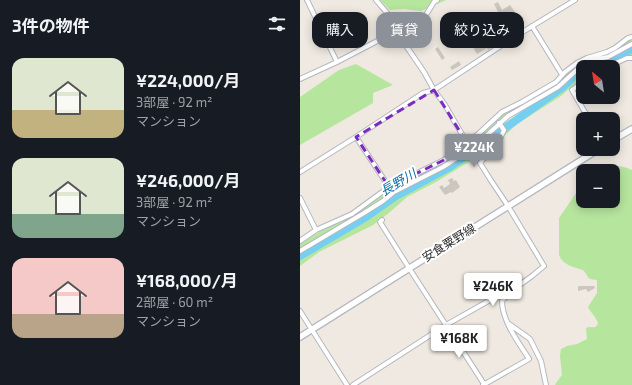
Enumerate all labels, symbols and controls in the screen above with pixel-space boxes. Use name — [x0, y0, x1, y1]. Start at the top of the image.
chip: 購入 — [312, 12, 368, 48]
chip: 賃貸 — [376, 12, 432, 48]
chip: 絞り込み — [440, 12, 524, 48]
icon: filters — [266, 13, 288, 35]
text: 3件の物件 — [12, 15, 90, 35]
north arrow — [576, 60, 620, 104]
map controls — [576, 60, 620, 208]
text: ¥224,000/月 — [136, 70, 241, 90]
icon: home — [44, 74, 92, 122]
text: 3部屋 · 92 m² — [136, 94, 213, 110]
button: + — [576, 112, 620, 156]
text: マンション — [136, 113, 201, 129]
pin: ¥224K — [446, 134, 502, 168]
text: ¥224K — [454, 139, 494, 155]
water label: 長野川 — [377, 164, 421, 199]
button: − — [576, 164, 620, 208]
text: ¥246,000/月 — [136, 170, 241, 190]
icon: home — [44, 174, 92, 222]
text: 3部屋 · 92 m² — [136, 194, 213, 210]
text: マンション — [136, 213, 201, 229]
street label: 安食粟野線 — [419, 220, 478, 264]
text: ¥168,000/月 — [136, 270, 238, 290]
pin: ¥246K — [465, 273, 521, 307]
icon: home — [44, 274, 92, 322]
text: ¥246K — [473, 278, 513, 294]
text: 2部屋 · 60 m² — [136, 294, 213, 310]
text: マンション — [136, 313, 201, 329]
pin: ¥168K — [431, 325, 487, 359]
text: ¥168K — [440, 330, 478, 346]

